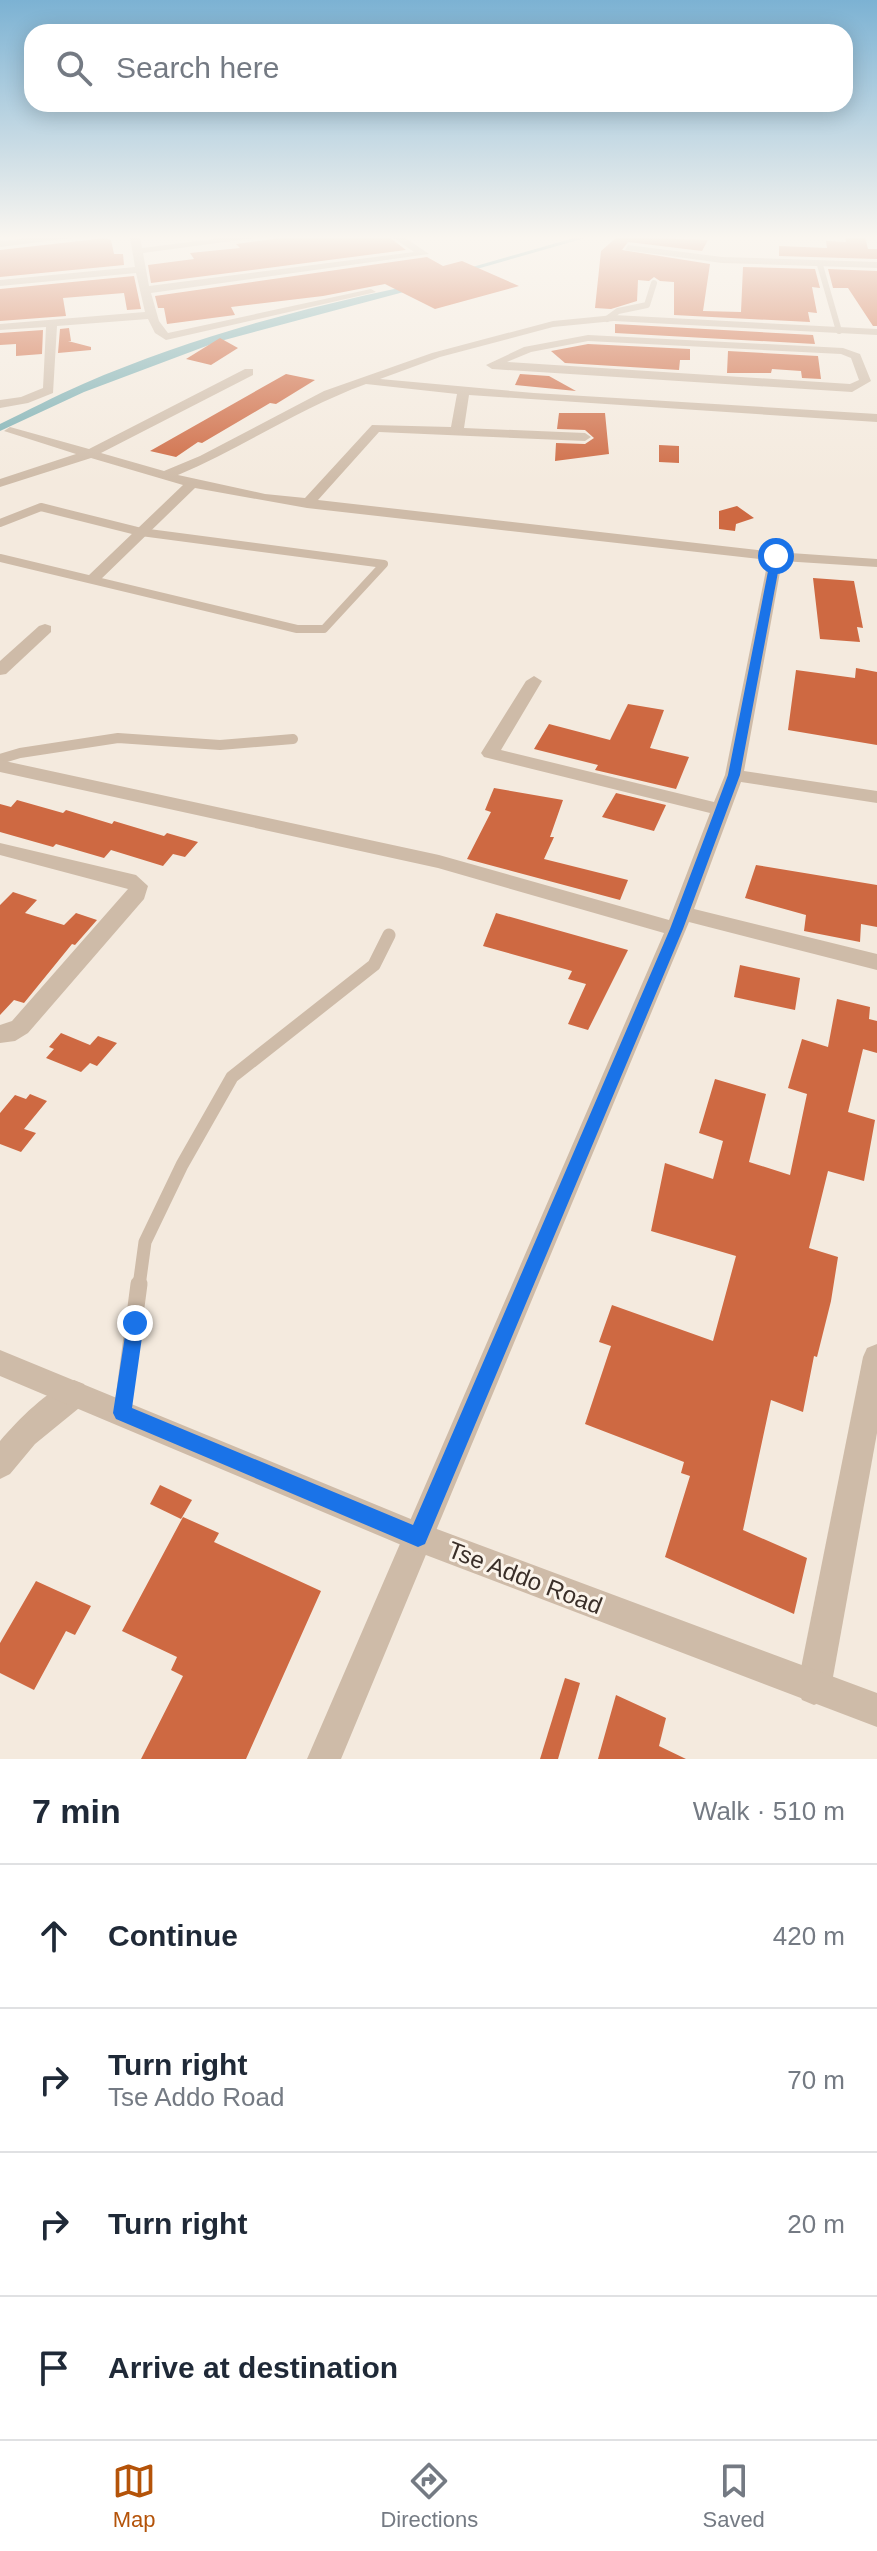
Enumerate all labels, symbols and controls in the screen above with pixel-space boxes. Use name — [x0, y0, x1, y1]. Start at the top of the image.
search box — [24, 24, 853, 112]
icon: search — [52, 46, 96, 90]
text: Search here — [116, 51, 279, 84]
route start — [758, 538, 794, 574]
route end — [117, 1305, 153, 1341]
street label: Tse Addo Road — [444, 1536, 606, 1619]
text: 7 min — [32, 1792, 121, 1830]
text: Walk · 510 m — [693, 1796, 845, 1826]
icon: ahead — [32, 1914, 76, 1958]
text: Continue — [108, 1919, 238, 1952]
text: 420 m — [773, 1921, 845, 1951]
text: Turn right — [108, 2048, 247, 2081]
icon: right — [32, 2058, 76, 2102]
text: 70 m — [787, 2065, 845, 2095]
text: Tse Addo Road — [108, 2082, 284, 2112]
icon: right — [32, 2202, 76, 2246]
text: Turn right — [108, 2207, 247, 2240]
text: 20 m — [787, 2209, 845, 2239]
icon: arrive — [32, 2346, 76, 2390]
text: Arrive at destination — [108, 2351, 398, 2384]
tab: Map — [112, 2459, 156, 2533]
tab: Directions — [380, 2459, 478, 2533]
tab: Saved — [702, 2459, 765, 2533]

